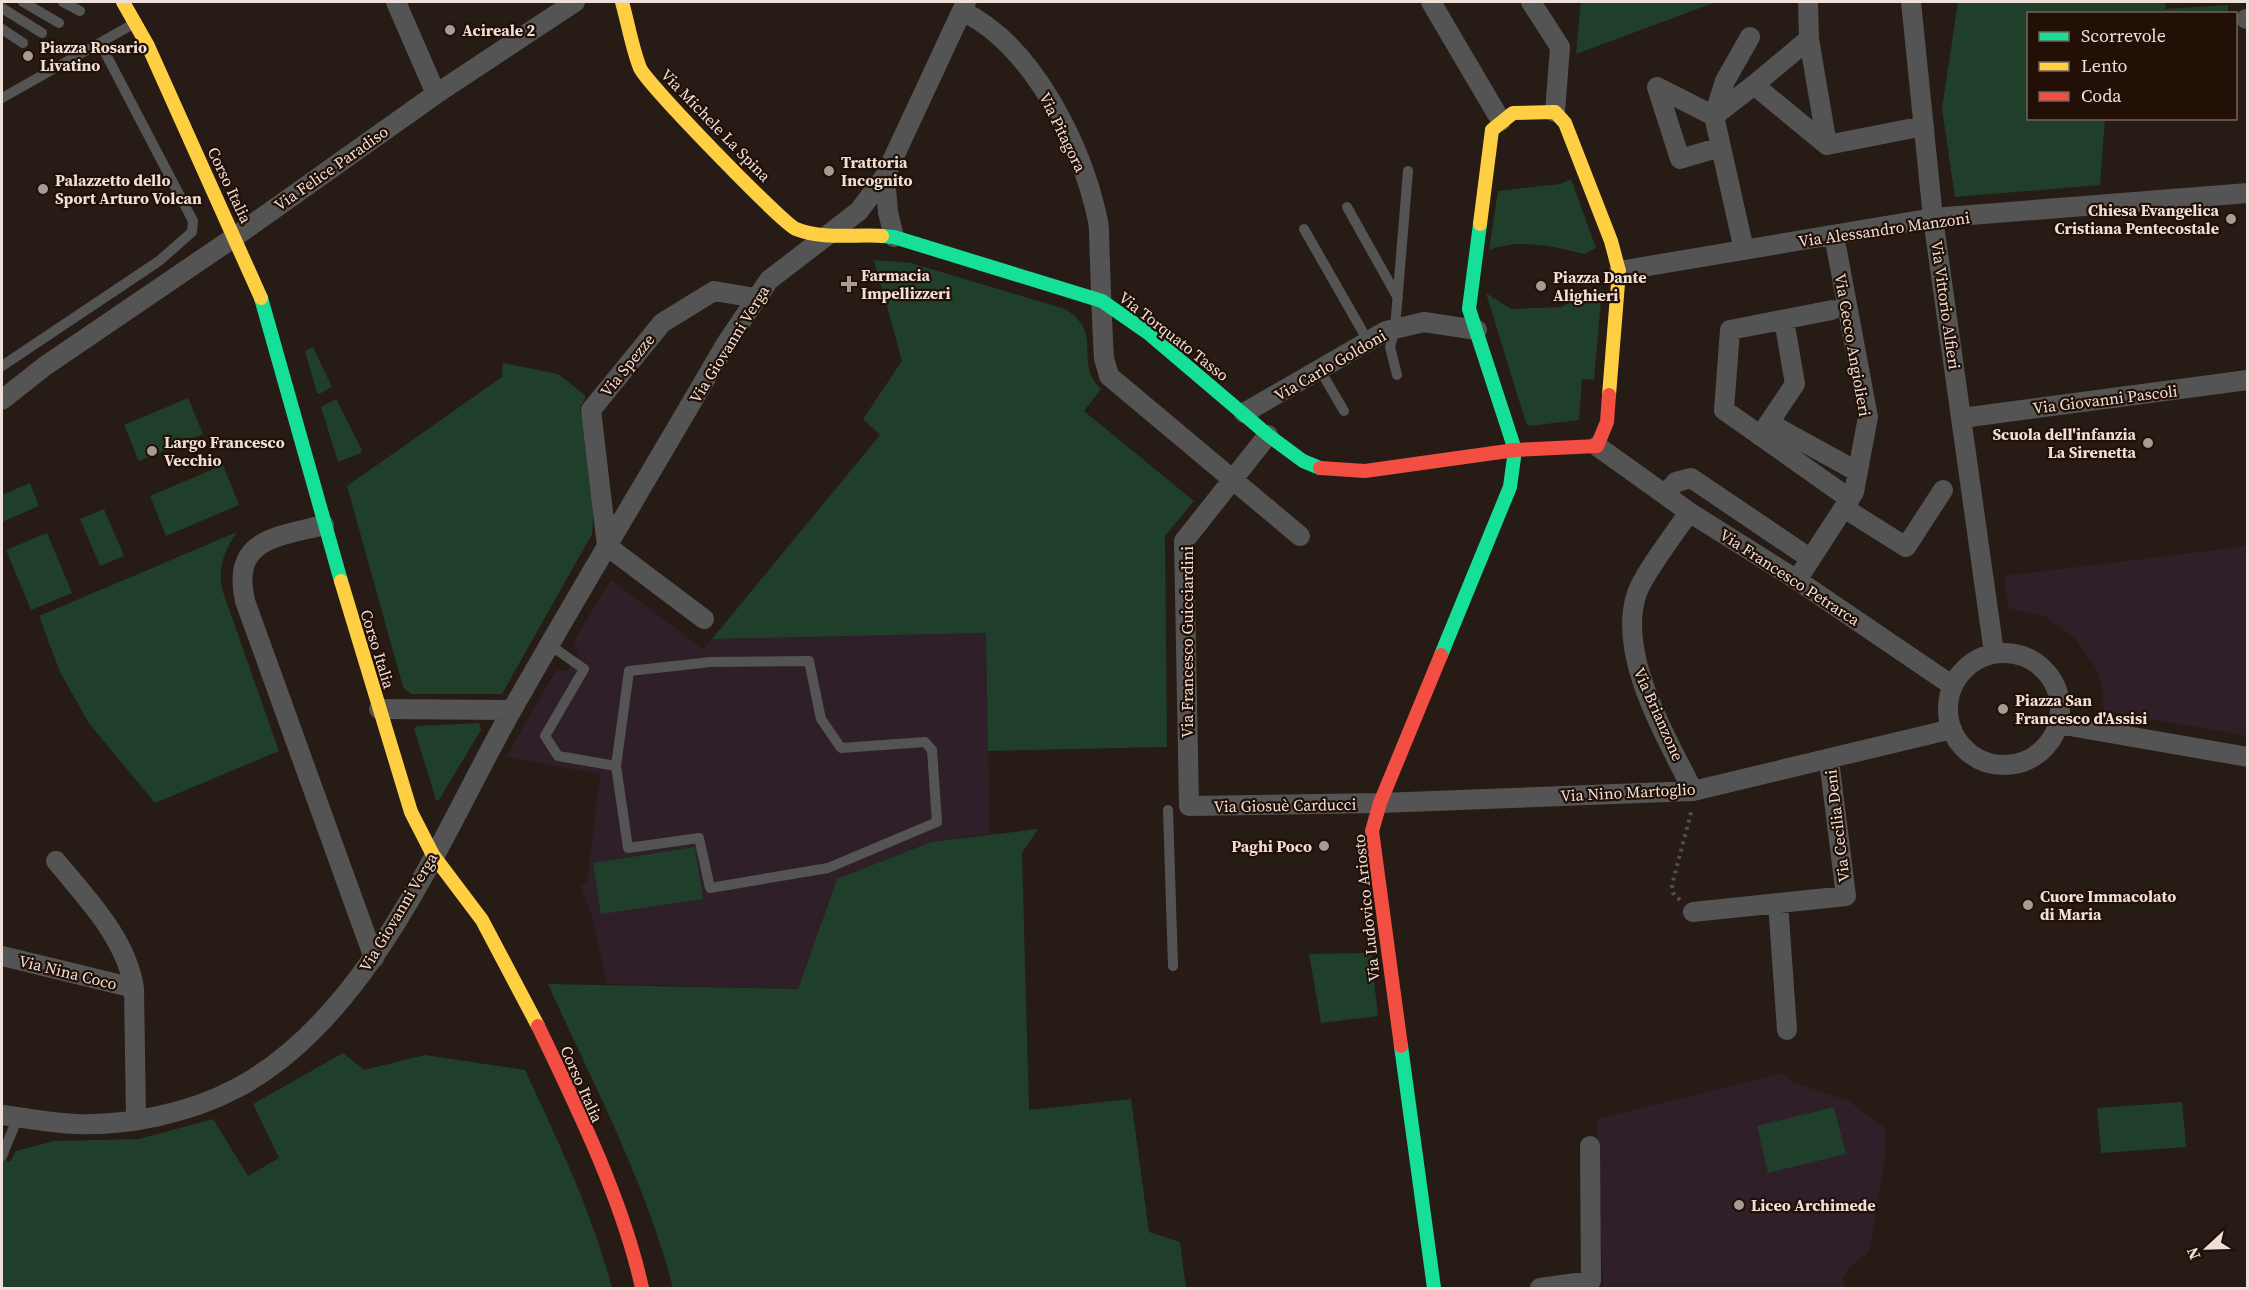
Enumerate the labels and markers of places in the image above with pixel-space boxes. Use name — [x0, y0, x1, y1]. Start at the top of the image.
place label: Acireale 2 — [462, 19, 536, 41]
marker: Acireale 2 — [443, 23, 457, 37]
place label: Piazza Rosario Livatino — [40, 36, 147, 76]
marker: Piazza Rosario Livatino — [21, 49, 35, 63]
place label: Trattoria Incognito — [841, 151, 913, 191]
marker: Trattoria Incognito — [822, 164, 836, 178]
place label: Palazzetto dello Sport Arturo Volcan — [55, 169, 202, 209]
marker: Palazzetto dello Sport Arturo Volcan — [36, 182, 50, 196]
place label: Chiesa Evangelica Cristiana Pentecostale — [2055, 199, 2219, 239]
marker: Chiesa Evangelica Cristiana Pentecostale — [2224, 212, 2238, 226]
place label: Farmacia Impellizzeri — [861, 264, 951, 304]
place label: Piazza Dante Alighieri — [1553, 266, 1646, 306]
marker: Farmacia Impellizzeri — [842, 277, 856, 291]
marker: Piazza Dante Alighieri — [1534, 279, 1548, 293]
place label: Scuola dell'infanzia La Sirenetta — [1992, 423, 2137, 463]
place label: Largo Francesco Vecchio — [164, 431, 285, 471]
marker: Scuola dell'infanzia La Sirenetta — [2141, 436, 2155, 450]
marker: Largo Francesco Vecchio — [145, 444, 159, 458]
place label: Piazza San Francesco d'Assisi — [2015, 689, 2147, 729]
marker: Piazza San Francesco d'Assisi — [1996, 702, 2010, 716]
place label: Paghi Poco — [1231, 835, 1312, 857]
marker: Paghi Poco — [1317, 839, 1331, 853]
place label: Cuore Immacolato di Maria — [2040, 885, 2176, 925]
marker: Cuore Immacolato di Maria — [2021, 898, 2035, 912]
place label: Liceo Archimede — [1751, 1194, 1876, 1216]
marker: Liceo Archimede — [1732, 1198, 1746, 1212]

